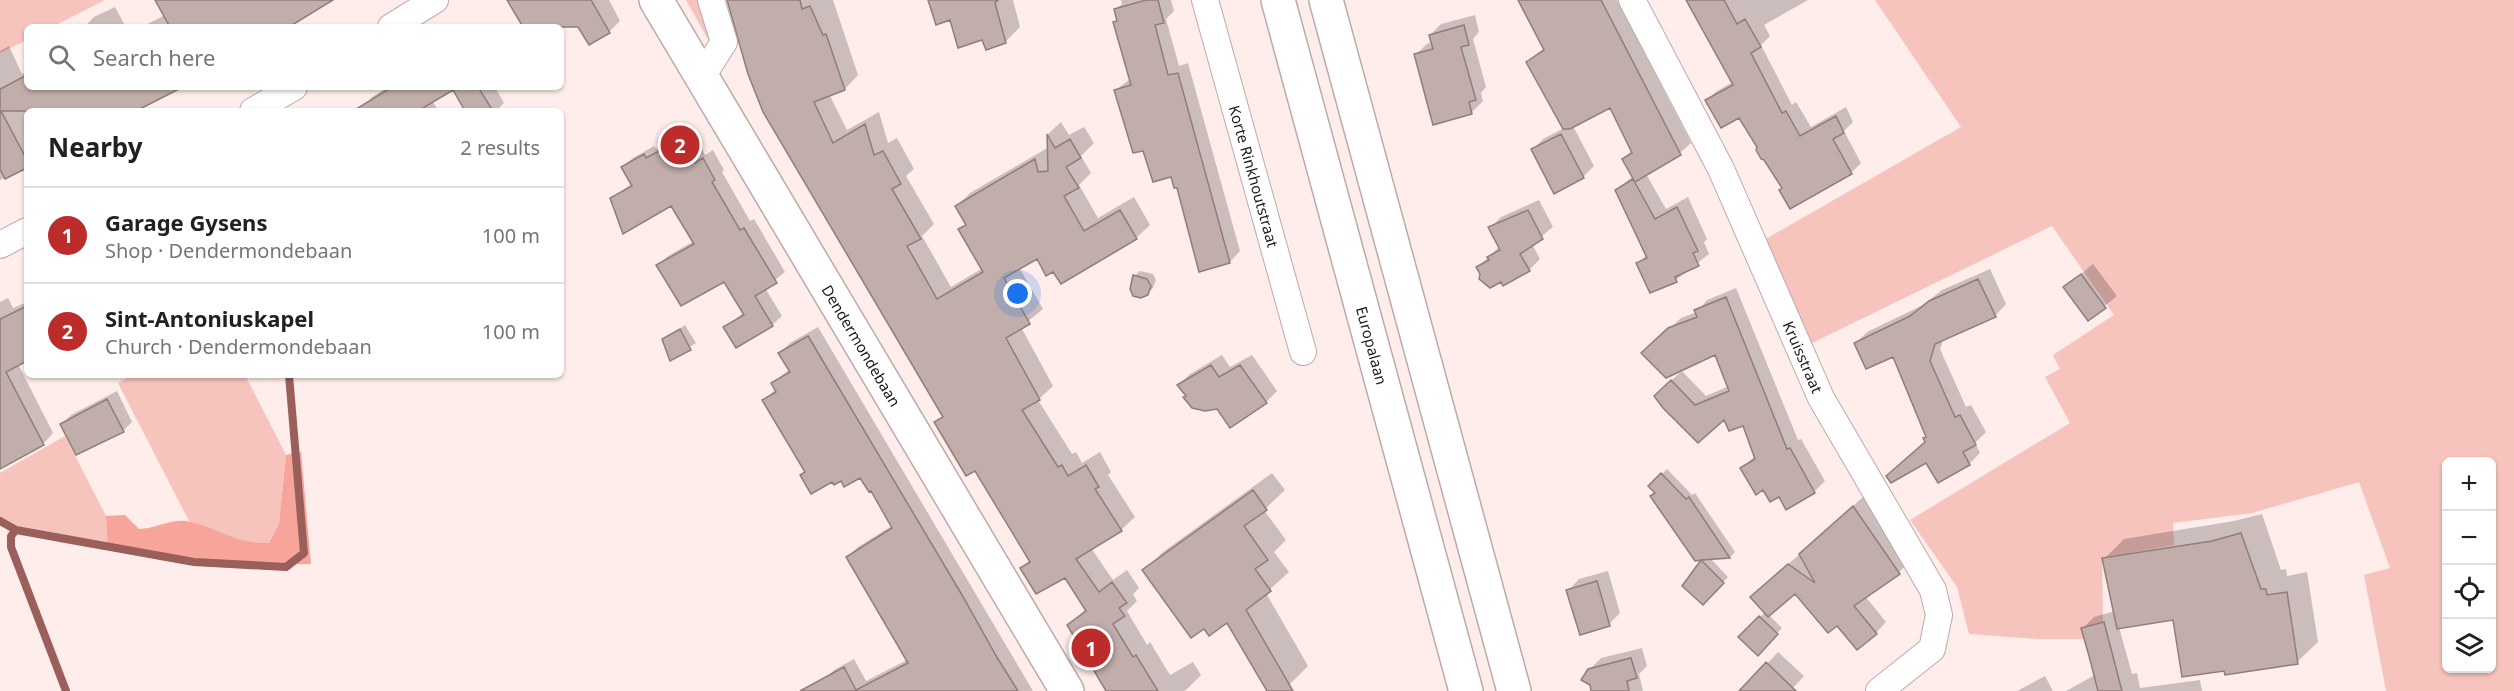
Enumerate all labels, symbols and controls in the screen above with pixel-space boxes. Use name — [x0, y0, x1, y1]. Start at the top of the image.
search box — [24, 24, 564, 90]
icon: search — [45, 41, 78, 74]
text: Search here — [93, 42, 215, 72]
street label: Korte Rinkhoutstraat — [1225, 103, 1284, 250]
pin: 2 — [660, 122, 700, 168]
text: Nearby — [48, 129, 143, 165]
text: 2 results — [460, 134, 540, 161]
text: Garage Gysens — [105, 207, 267, 237]
text: 1 — [62, 222, 73, 249]
text: 100 m — [482, 222, 540, 249]
text: Shop · Dendermondebaan — [105, 237, 352, 264]
your location — [1003, 279, 1032, 308]
street label: Dendermondebaan — [818, 281, 905, 410]
text: Sint-Antoniuskapel — [105, 303, 314, 333]
street label: Europalaan — [1352, 304, 1392, 387]
text: 2 — [62, 318, 73, 345]
text: 100 m — [482, 318, 540, 345]
street label: Kruisstraat — [1779, 318, 1828, 397]
text: Church · Dendermondebaan — [105, 333, 372, 360]
map controls — [2442, 457, 2496, 673]
button: + — [2442, 457, 2496, 511]
button: − — [2442, 511, 2496, 565]
button: locate — [2442, 565, 2496, 619]
button: layers — [2442, 619, 2496, 673]
pin: 1 — [1072, 626, 1110, 670]

